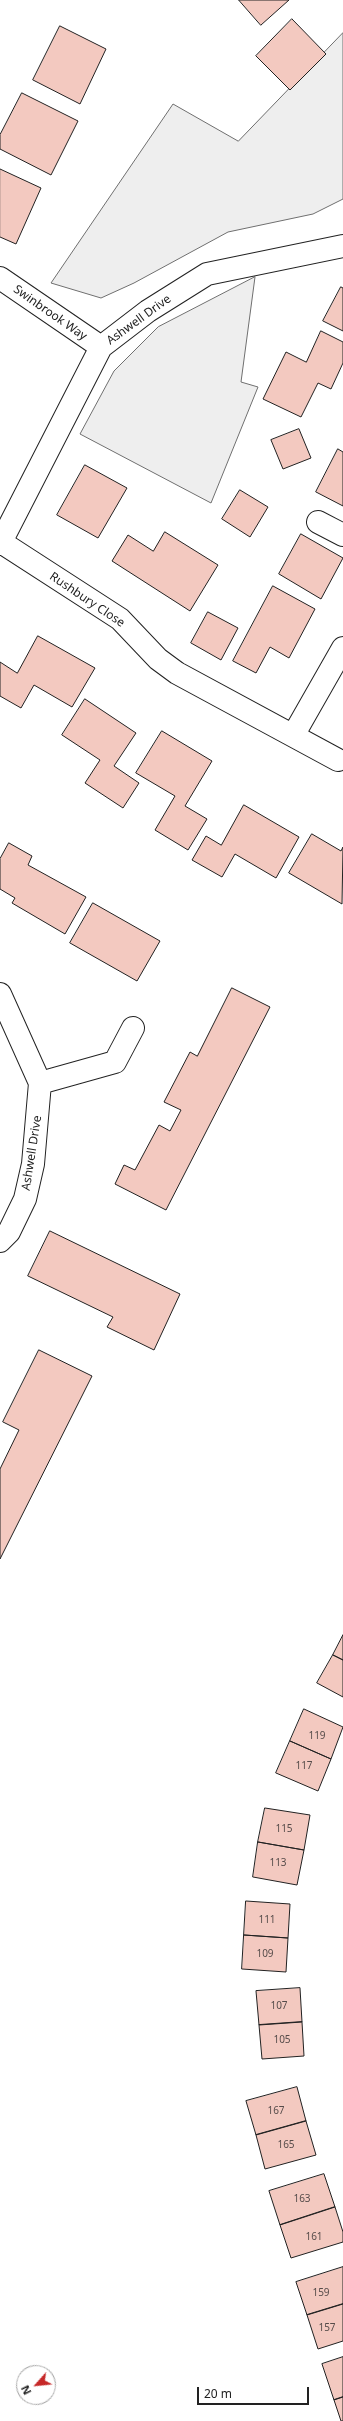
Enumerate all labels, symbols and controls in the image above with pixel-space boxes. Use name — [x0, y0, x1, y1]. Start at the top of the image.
street label: Swinbrook Way — [10, 282, 90, 344]
street label: Ashwell Drive — [104, 292, 174, 348]
street label: Rushbury Close — [47, 570, 127, 630]
street label: Ashwell Drive — [19, 1114, 45, 1192]
house number: 119 — [308, 1730, 326, 1742]
house number: 117 — [295, 1760, 313, 1772]
house number: 115 — [275, 1823, 293, 1835]
house number: 113 — [269, 1857, 287, 1869]
house number: 111 — [258, 1914, 276, 1926]
house number: 109 — [256, 1948, 274, 1960]
house number: 107 — [270, 2000, 288, 2012]
house number: 105 — [273, 2034, 291, 2046]
house number: 167 — [267, 2105, 285, 2117]
house number: 165 — [277, 2139, 295, 2151]
house number: 163 — [293, 2193, 311, 2205]
house number: 161 — [305, 2231, 323, 2243]
house number: 159 — [312, 2287, 330, 2299]
house number: 157 — [318, 2322, 336, 2334]
north arrow — [16, 2365, 56, 2405]
scale bar — [199, 2379, 311, 2405]
text: N — [17, 2383, 34, 2398]
text: 20 m — [204, 2385, 232, 2402]

